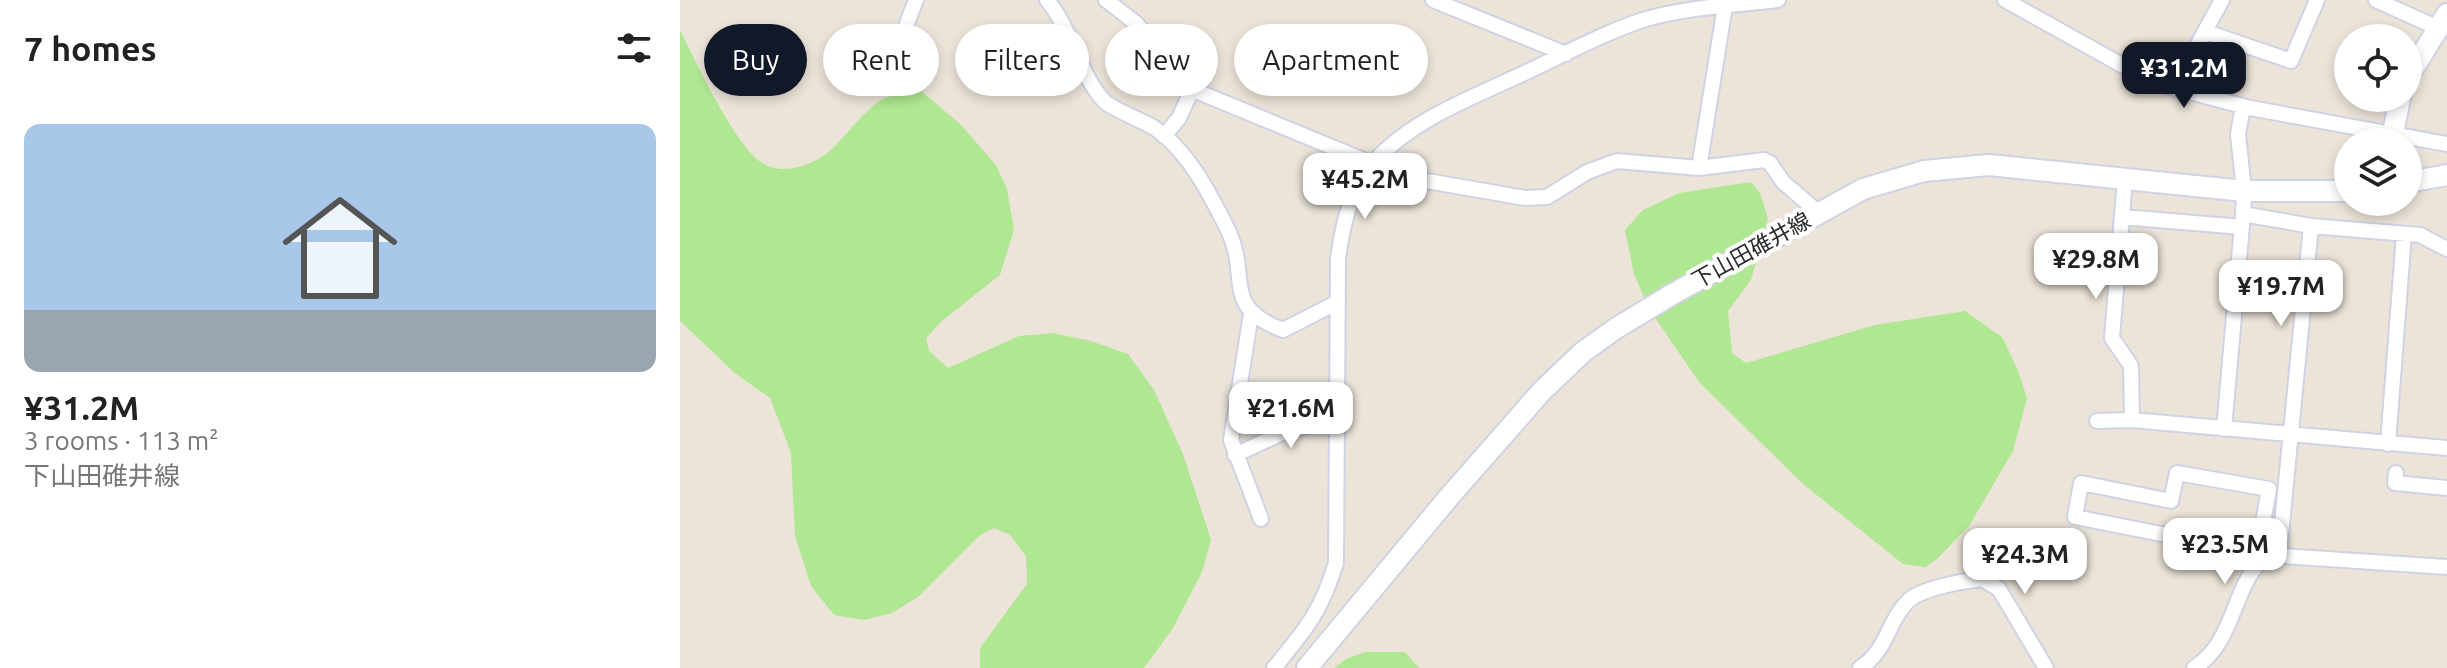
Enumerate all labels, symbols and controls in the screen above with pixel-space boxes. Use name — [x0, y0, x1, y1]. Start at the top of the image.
chip: Buy — [704, 24, 807, 96]
chip: Rent — [823, 24, 939, 96]
chip: Filters — [955, 24, 1089, 96]
chip: New — [1105, 24, 1218, 96]
chip: Apartment — [1234, 24, 1428, 96]
map controls — [2334, 24, 2422, 216]
button: locate — [2334, 24, 2422, 112]
icon: filters — [612, 26, 656, 70]
text: 7 homes — [24, 29, 157, 67]
pin: ¥31.2M — [2119, 42, 2249, 110]
text: ¥31.2M — [2140, 53, 2228, 82]
button: layers — [2334, 128, 2422, 216]
pin: ¥45.2M — [1300, 153, 1430, 221]
text: ¥45.2M — [1321, 164, 1409, 193]
icon: home — [268, 176, 412, 320]
street label: 下山田碓井線 — [1687, 207, 1815, 292]
pin: ¥29.8M — [2031, 233, 2161, 301]
text: ¥29.8M — [2052, 244, 2140, 273]
pin: ¥19.7M — [2216, 260, 2346, 328]
text: ¥19.7M — [2237, 271, 2325, 300]
pin: ¥21.6M — [1226, 382, 1356, 450]
text: ¥31.2M — [24, 388, 139, 426]
text: ¥21.6M — [1247, 393, 1335, 422]
text: 3 rooms · 113 m² — [24, 426, 219, 455]
text: 下山田碓井線 — [24, 461, 180, 490]
pin: ¥23.5M — [2160, 518, 2290, 586]
pin: ¥24.3M — [1960, 528, 2090, 596]
text: ¥23.5M — [2181, 529, 2269, 558]
text: ¥24.3M — [1981, 539, 2069, 568]

